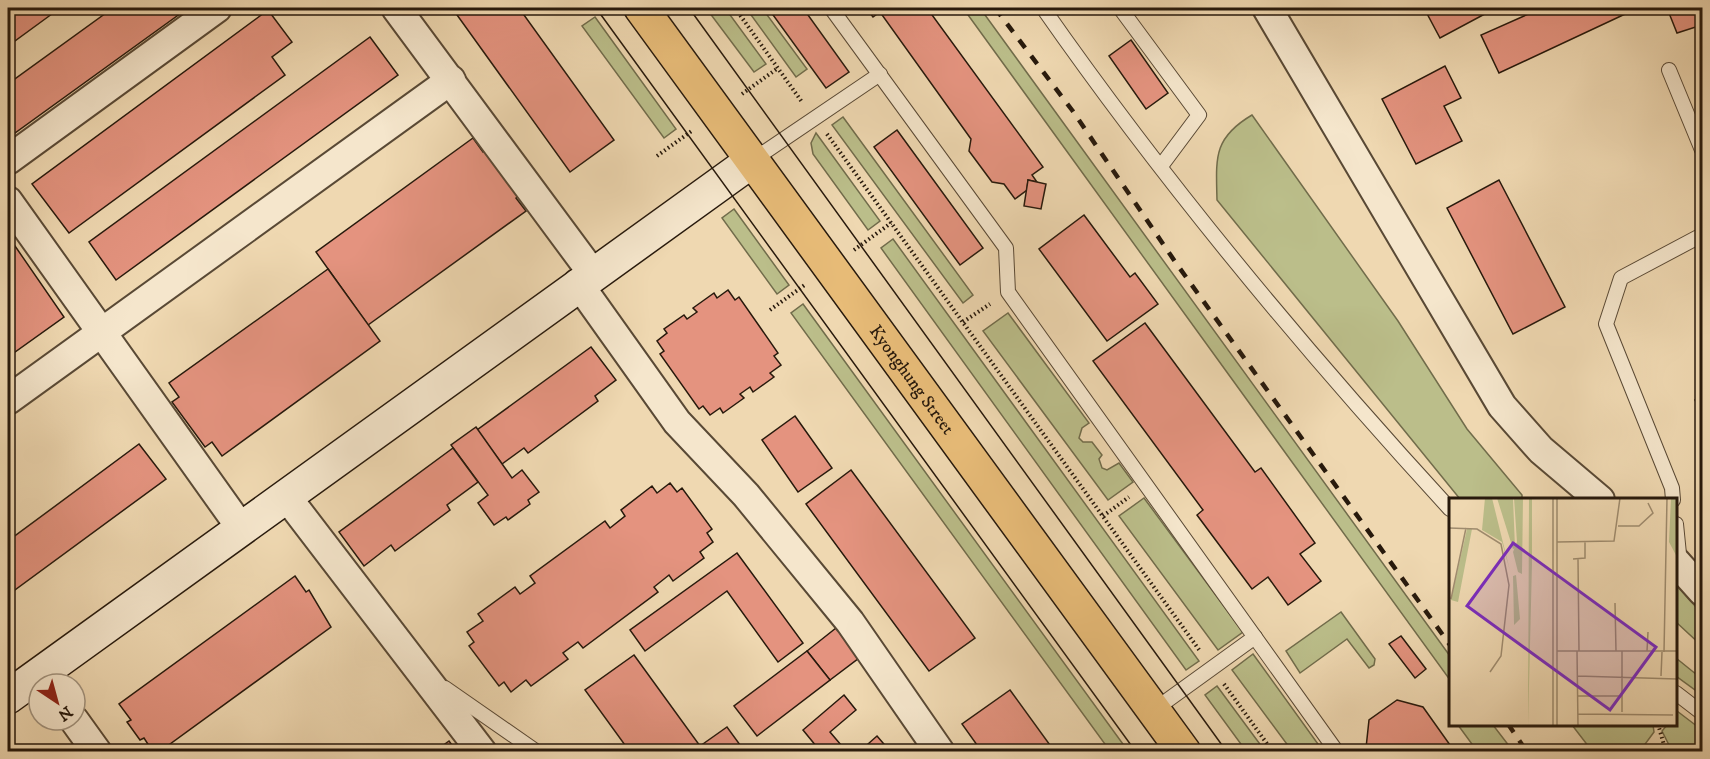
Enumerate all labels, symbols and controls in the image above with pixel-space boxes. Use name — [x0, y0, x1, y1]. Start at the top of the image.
street label: Kyonghung Street — [864, 321, 959, 439]
inset map — [1449, 498, 1677, 726]
north arrow — [27, 672, 87, 732]
text: N — [54, 701, 76, 725]

